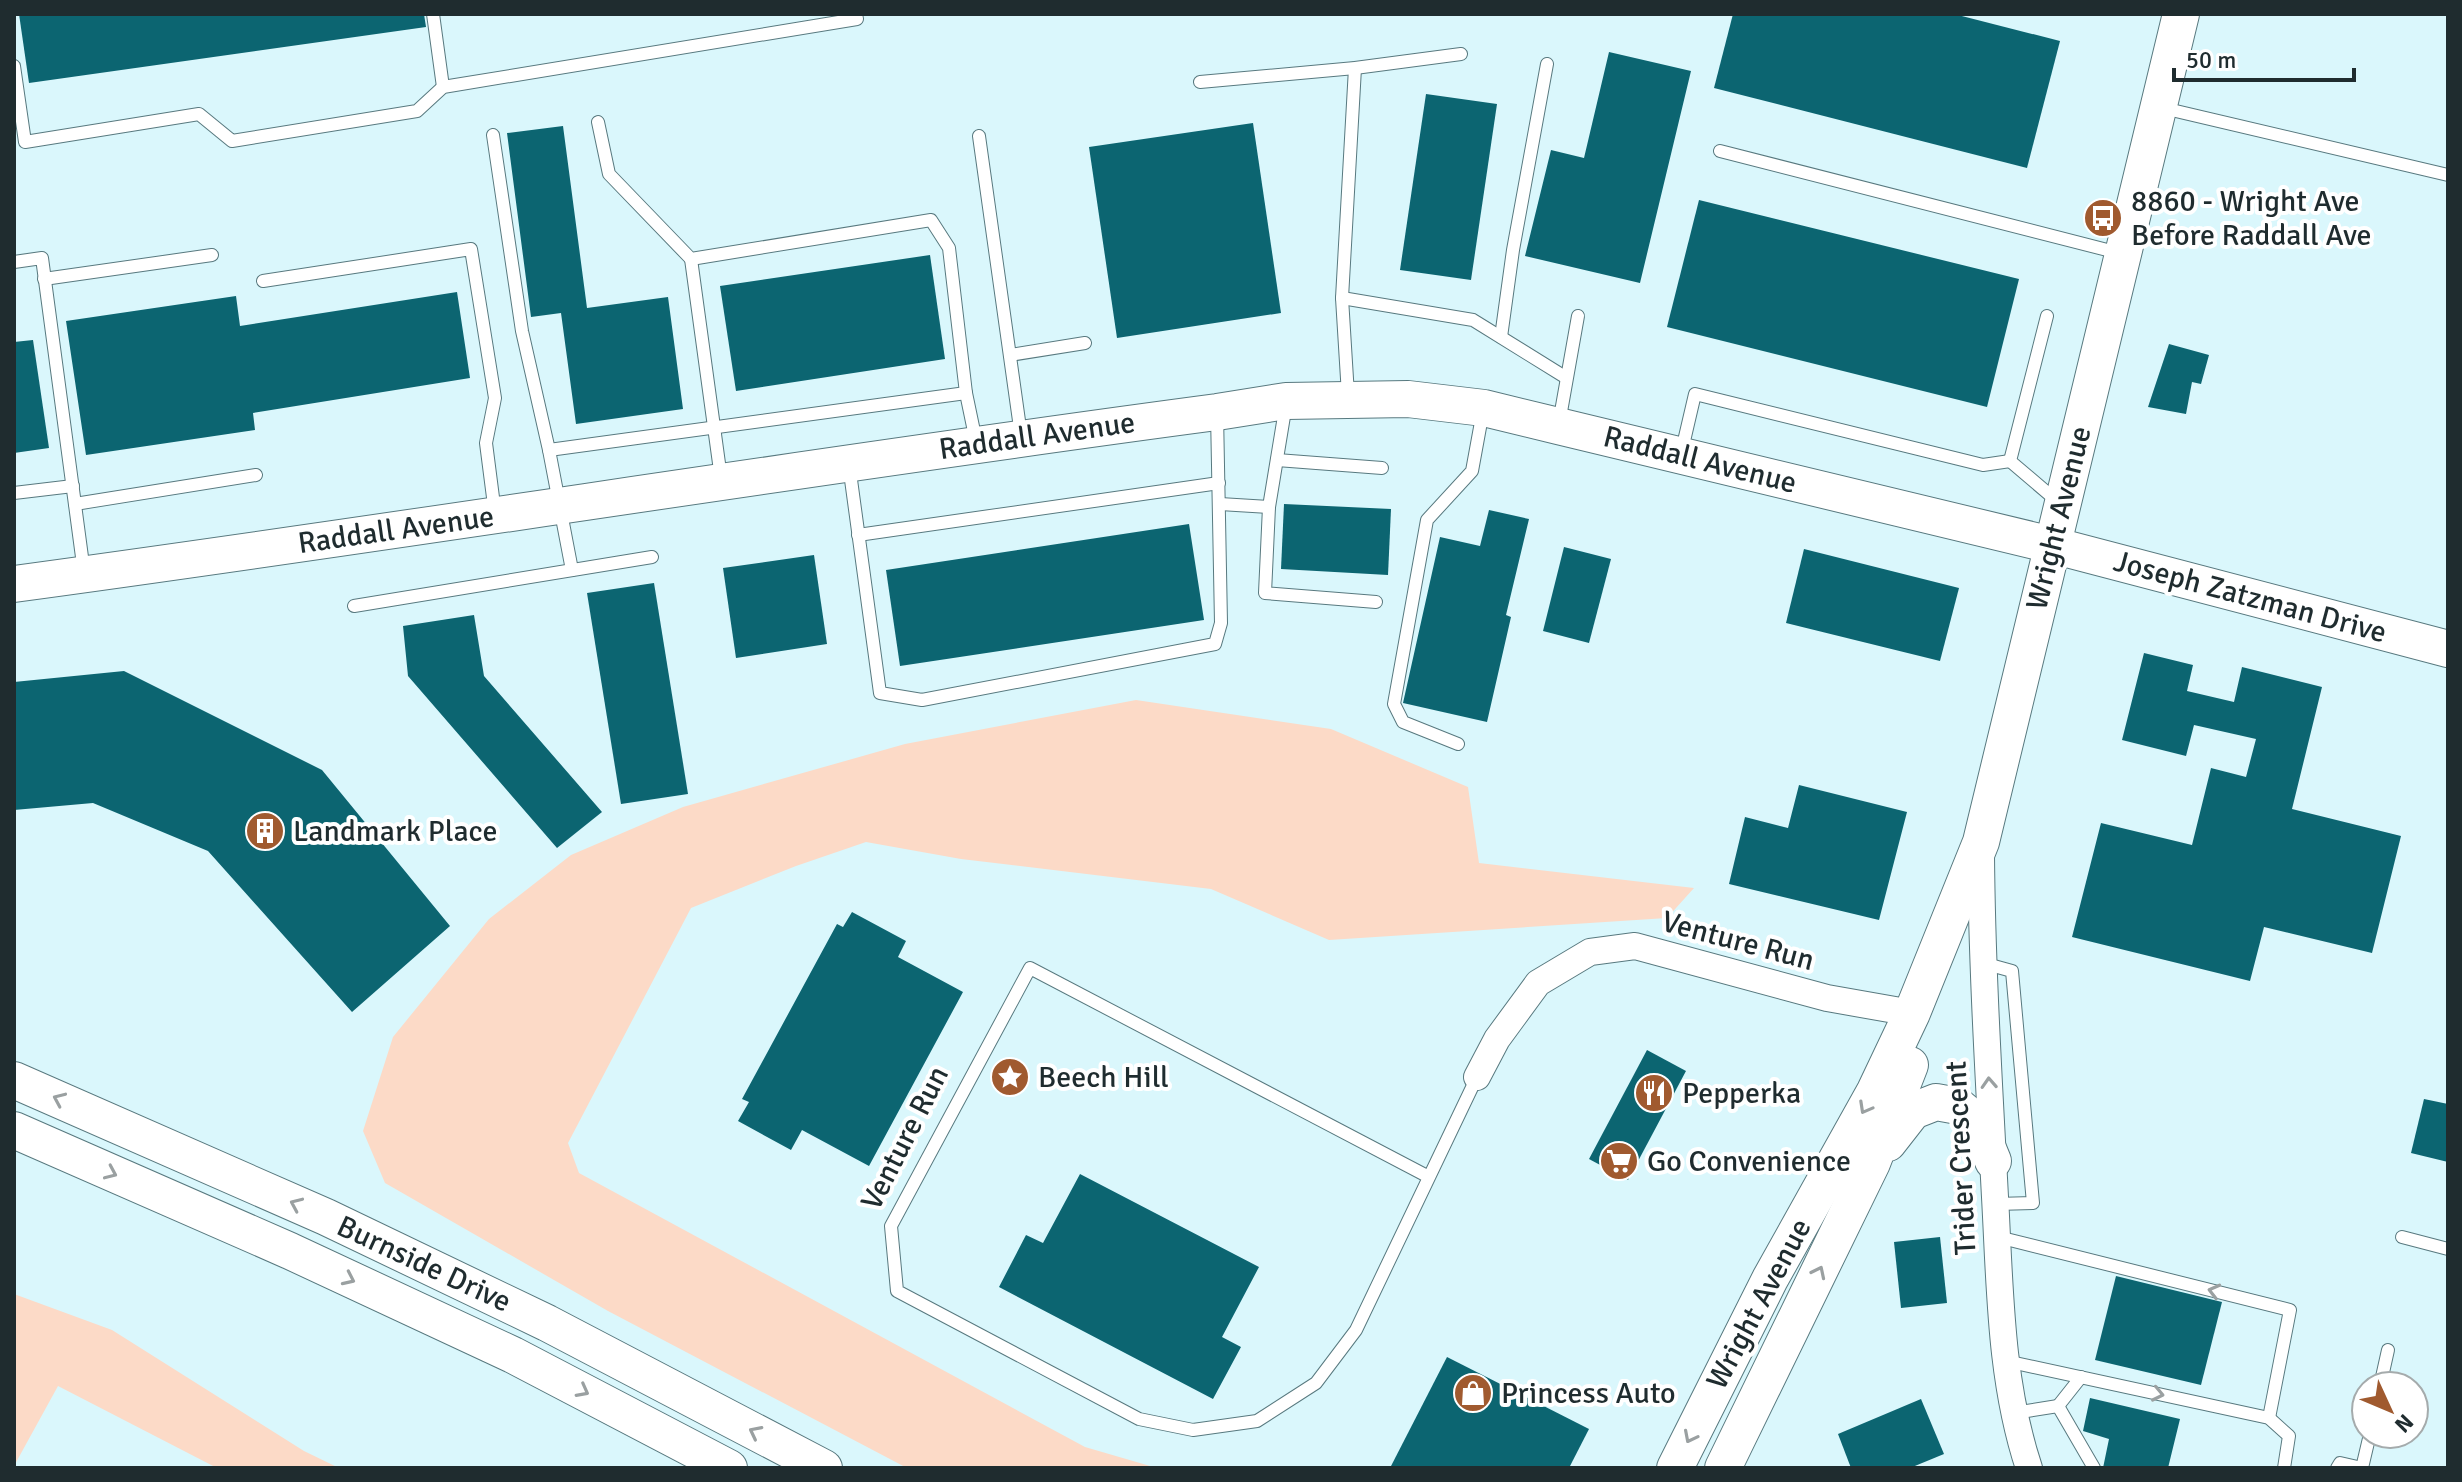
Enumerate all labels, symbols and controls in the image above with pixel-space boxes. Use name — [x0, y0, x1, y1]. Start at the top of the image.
scale bar — [2174, 32, 2354, 82]
text: 50 m — [2186, 45, 2236, 75]
place label: 8860 - Wright Ave Before Raddall Ave — [2131, 183, 2372, 254]
bus stop icon: 8860 - Wright Ave Before Raddall Ave — [2082, 197, 2124, 239]
street label: Raddall Avenue — [937, 404, 1137, 468]
street label: Raddall Avenue — [1600, 418, 1800, 502]
street label: Wright Avenue — [2018, 422, 2100, 614]
street label: Raddall Avenue — [296, 498, 496, 562]
street label: Joseph Zatzman Drive — [2110, 543, 2390, 651]
building icon: Landmark Place — [244, 810, 286, 852]
place label: Landmark Place — [293, 813, 498, 850]
street label: Venture Run — [1658, 903, 1818, 979]
place icon: Beech Hill — [989, 1056, 1031, 1098]
place label: Beech Hill — [1038, 1059, 1169, 1096]
street label: Venture Run — [853, 1060, 957, 1216]
street label: Trider Crescent — [1937, 1060, 1985, 1256]
restaurant icon: Pepperka — [1633, 1072, 1675, 1114]
place label: Pepperka — [1682, 1075, 1801, 1112]
one-way arrow — [1981, 1076, 1998, 1089]
one-way arrow — [52, 1093, 67, 1109]
one-way arrow — [1859, 1100, 1875, 1114]
supermarket icon: Go Convenience — [1598, 1140, 1640, 1182]
place label: Go Convenience — [1647, 1143, 1851, 1180]
one-way arrow — [103, 1163, 117, 1179]
one-way arrow — [290, 1198, 305, 1214]
street label: Burnside Drive — [331, 1208, 517, 1320]
street label: Wright Avenue — [1699, 1212, 1819, 1396]
one-way arrow — [1809, 1266, 1825, 1281]
one-way arrow — [340, 1269, 355, 1285]
one-way arrow — [2208, 1283, 2222, 1300]
north arrow — [2350, 1370, 2430, 1450]
shop icon: Princess Auto — [1452, 1372, 1494, 1414]
place label: Princess Auto — [1501, 1375, 1676, 1412]
one-way arrow — [574, 1382, 589, 1397]
one-way arrow — [2150, 1385, 2164, 1402]
text: N — [2389, 1409, 2419, 1438]
one-way arrow — [748, 1427, 763, 1442]
one-way arrow — [1685, 1428, 1700, 1443]

